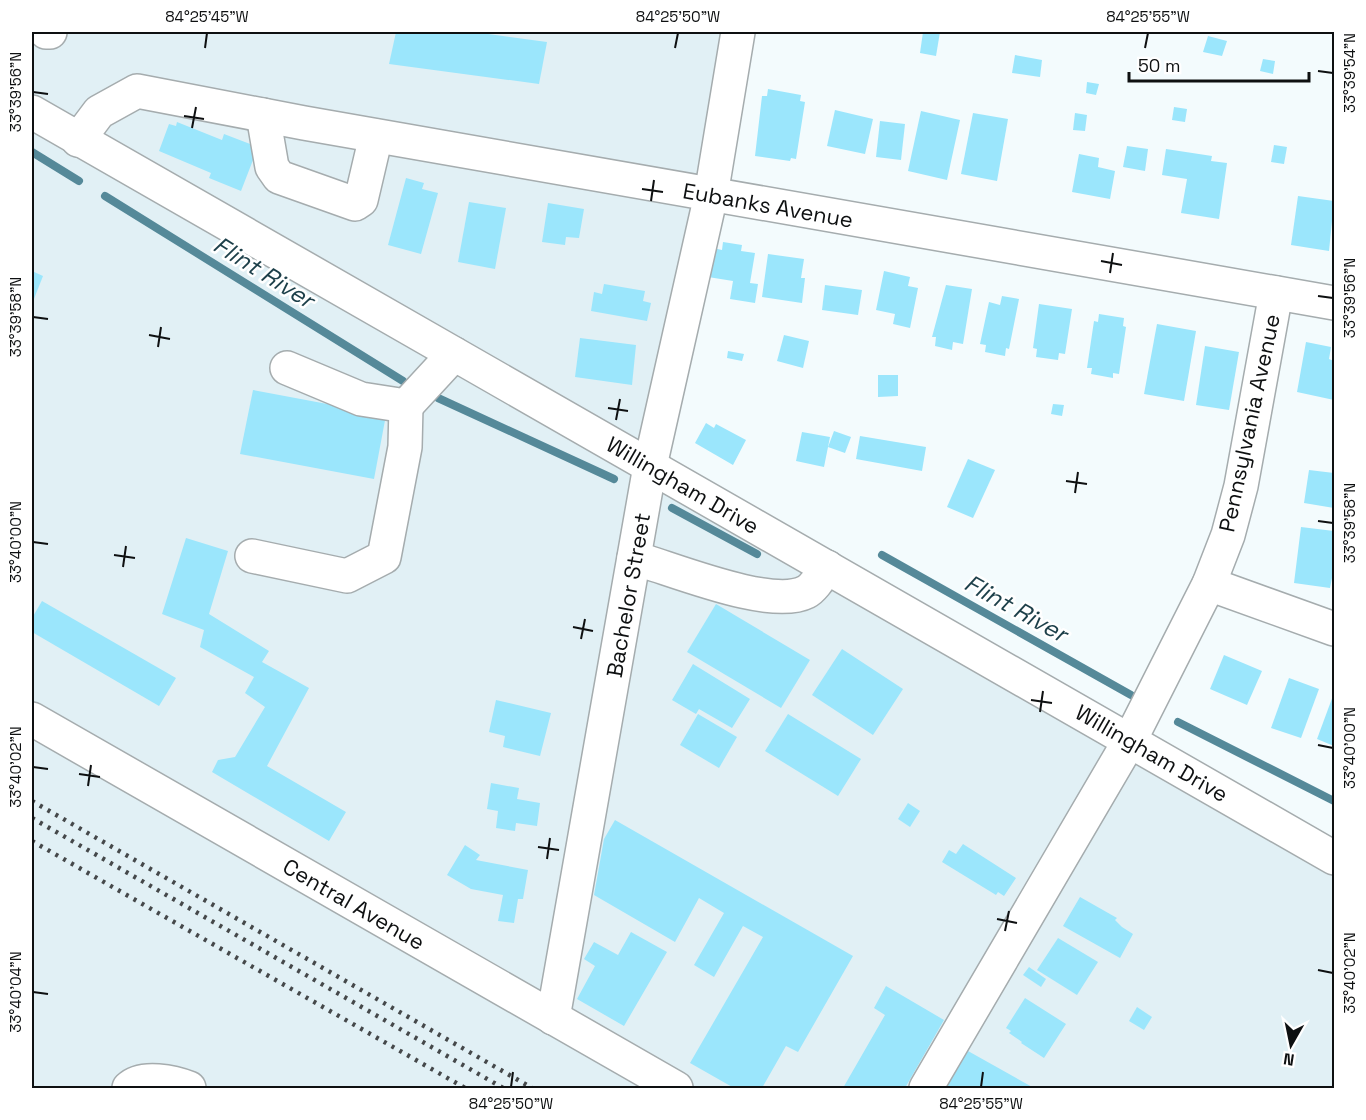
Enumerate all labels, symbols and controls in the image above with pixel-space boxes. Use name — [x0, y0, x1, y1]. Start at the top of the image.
text: 84°25'45"W — [165, 7, 249, 26]
text: 84°25'50"W — [636, 7, 720, 26]
text: 84°25'55"W — [1106, 7, 1190, 26]
text: 33°39'54"N — [1340, 33, 1359, 113]
scale bar — [1129, 45, 1309, 83]
text: 33°39'56"N — [6, 52, 25, 132]
text: 50 m — [1138, 54, 1180, 77]
street label: Eubanks Avenue — [681, 176, 855, 234]
water label: Flint River — [208, 229, 323, 317]
text: 33°39'56"N — [1340, 258, 1359, 338]
text: 33°39'58"N — [6, 277, 25, 357]
street label: Pennsylvania Avenue — [1212, 311, 1286, 535]
street label: Willingham Drive — [602, 430, 764, 540]
text: 33°39'58"N — [1340, 483, 1359, 563]
text: 33°40'00"N — [6, 501, 25, 583]
street label: Bachelor Street — [600, 510, 656, 680]
water label: Flint River — [959, 567, 1076, 650]
street label: Willingham Drive — [1071, 698, 1233, 808]
text: 33°40'00"N — [1340, 707, 1359, 789]
text: 33°40'02"N — [6, 726, 25, 808]
street label: Central Avenue — [278, 852, 430, 956]
text: 33°40'02"N — [1340, 932, 1359, 1014]
text: 33°40'04"N — [6, 951, 25, 1033]
north arrow — [1261, 1015, 1321, 1075]
text: N — [1282, 1048, 1296, 1071]
text: 84°25'50"W — [469, 1094, 553, 1113]
text: 84°25'55"W — [939, 1094, 1023, 1113]

